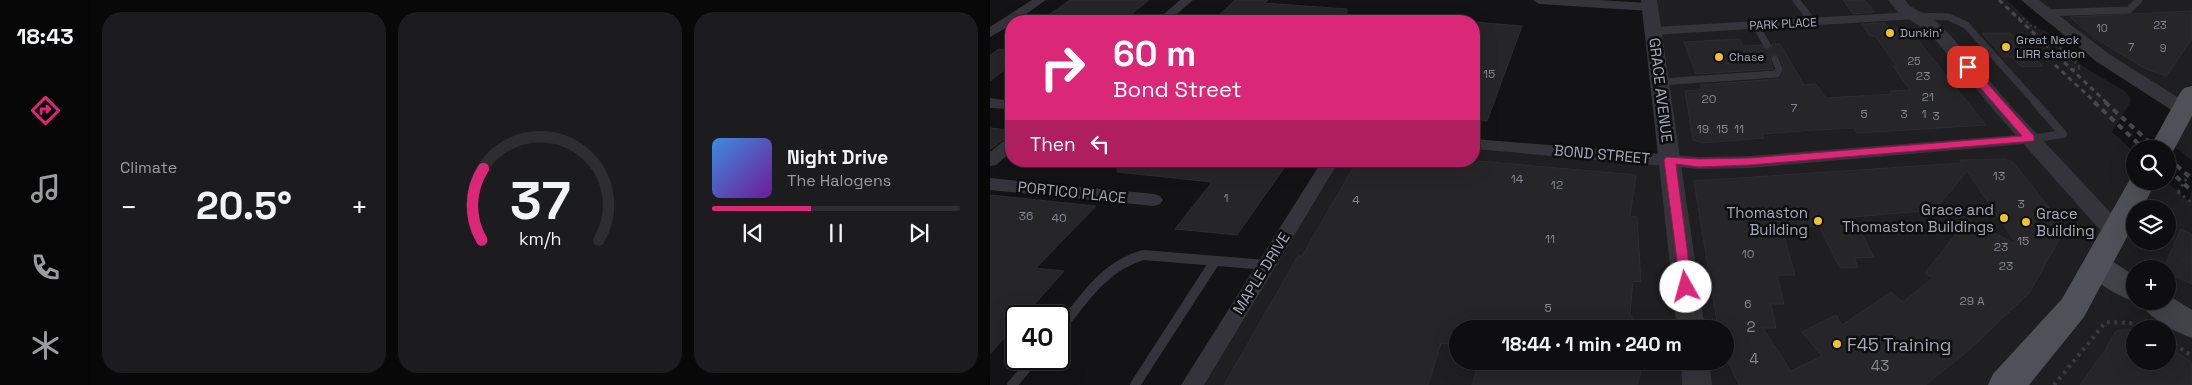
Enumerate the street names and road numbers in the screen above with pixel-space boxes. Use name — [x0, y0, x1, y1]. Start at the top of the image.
street label: PARK PLACE — [1749, 14, 1817, 34]
street label: GRACE AVENUE — [1645, 37, 1677, 143]
street label: BOND STREET — [1553, 140, 1651, 168]
street label: PORTICO PLACE — [1017, 177, 1127, 207]
street label: MAPLE DRIVE — [1228, 229, 1294, 317]

